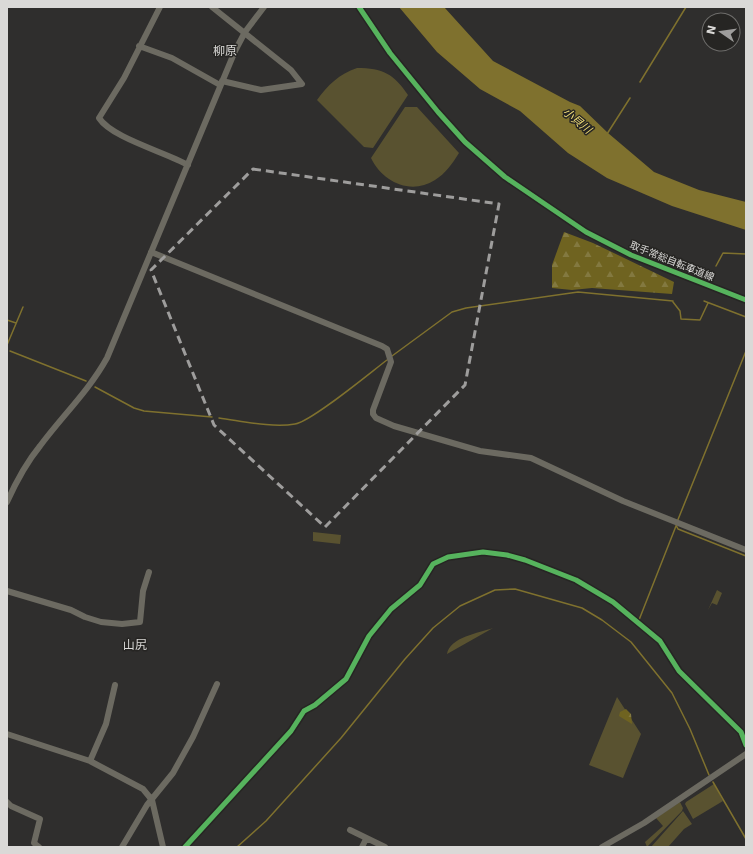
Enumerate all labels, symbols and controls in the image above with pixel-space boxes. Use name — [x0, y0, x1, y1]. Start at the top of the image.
north arrow — [701, 12, 741, 52]
text: N — [704, 24, 719, 36]
district label: 柳原 — [213, 44, 237, 58]
water label: 小貝川 — [560, 106, 595, 137]
street label: 取手常総自転車道線 — [628, 239, 716, 283]
district label: 山尻 — [123, 638, 147, 652]

